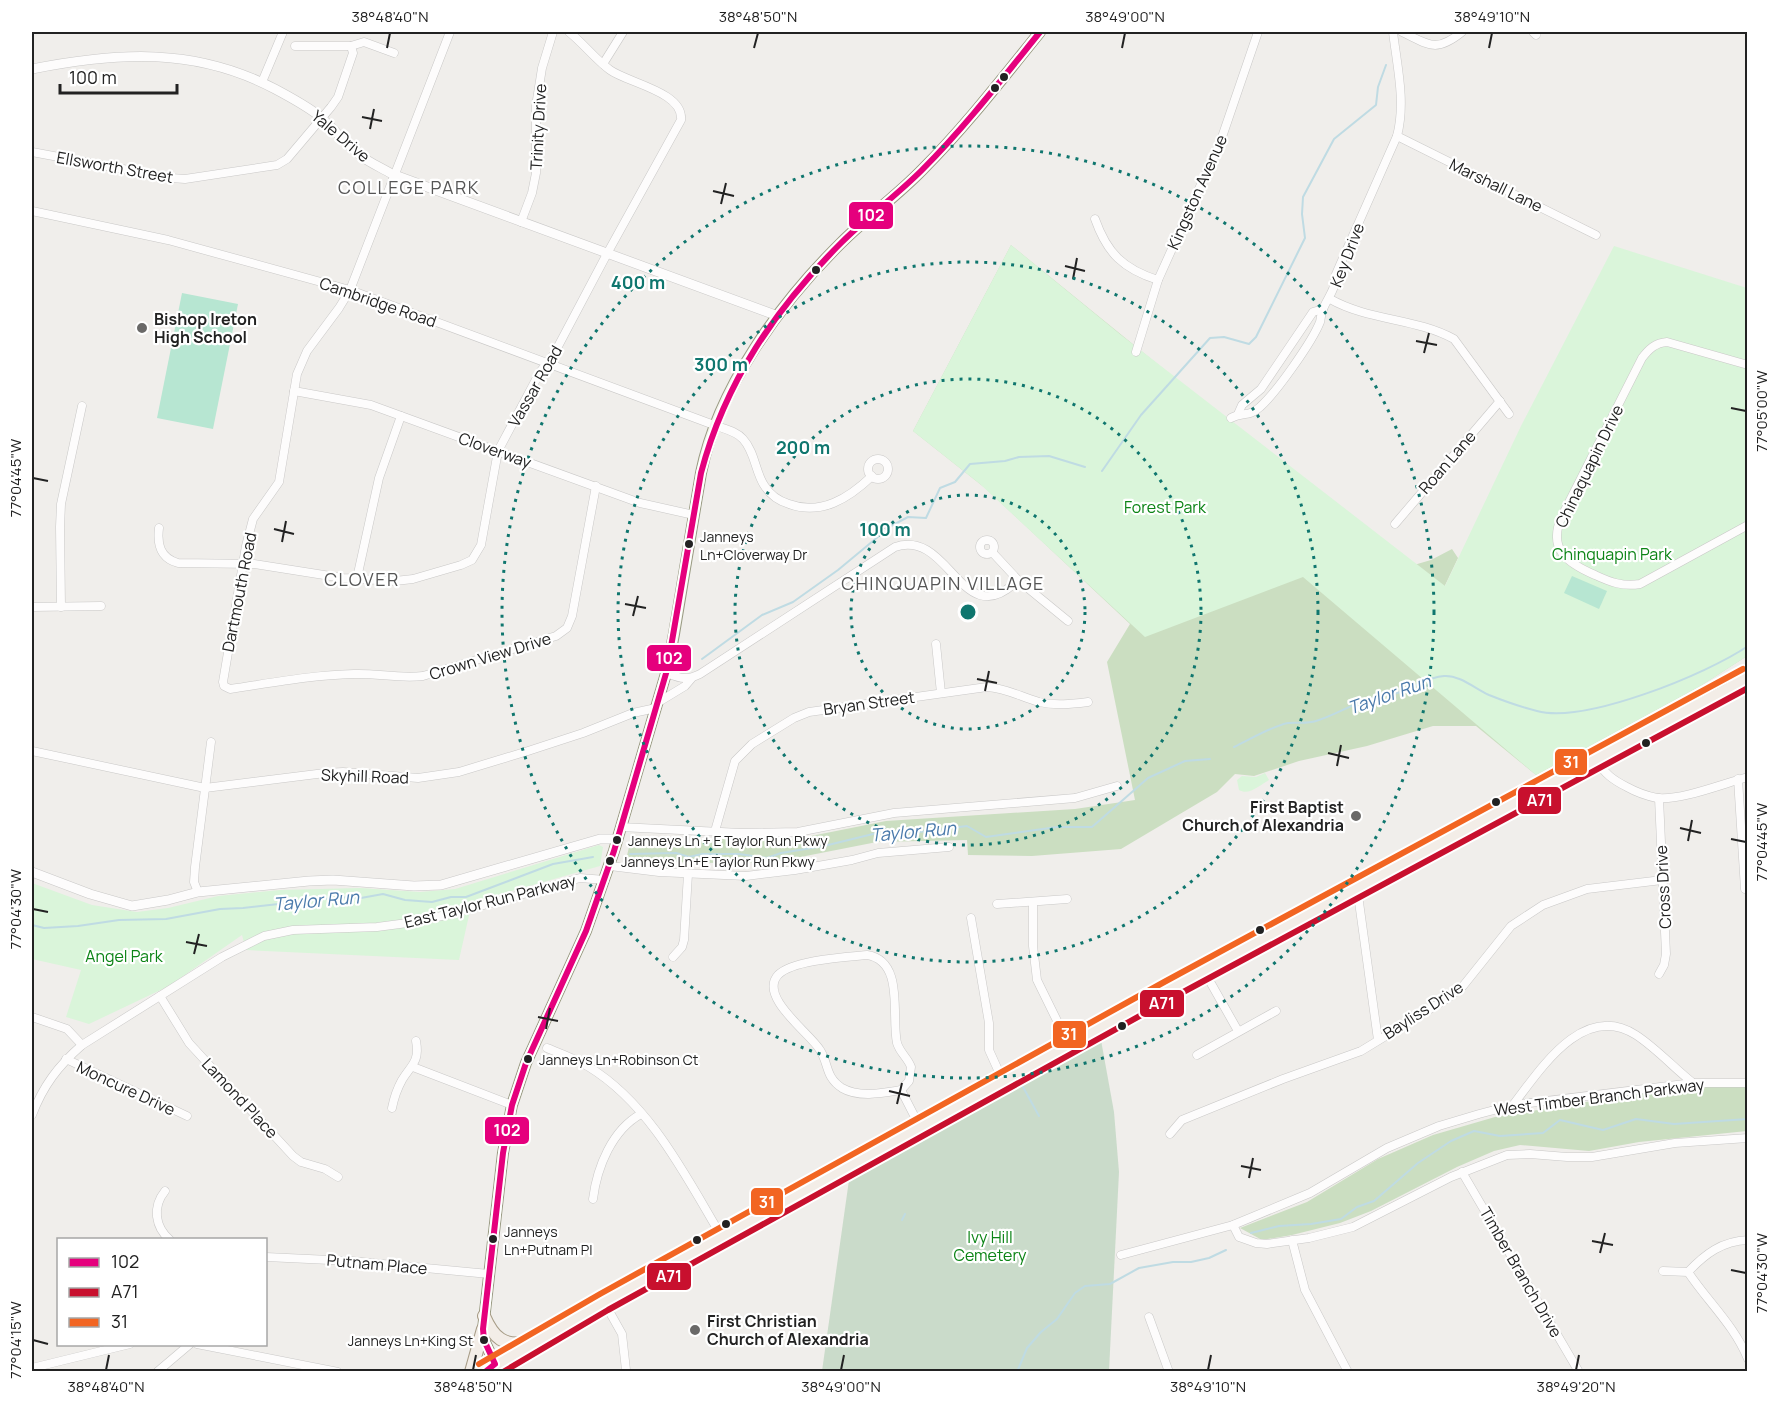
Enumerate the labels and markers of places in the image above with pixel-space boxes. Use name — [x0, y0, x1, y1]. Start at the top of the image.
unlabelled marker — [998, 71, 1010, 83]
unlabelled marker — [989, 82, 1001, 94]
unlabelled marker — [810, 264, 822, 276]
place label: Bishop Ireton High School — [154, 308, 257, 348]
marker: Bishop Ireton High School — [135, 321, 149, 335]
place label: Janneys Ln+Cloverway Dr — [700, 527, 807, 564]
marker: Janneys Ln+Cloverway Dr — [683, 538, 695, 550]
centre of rings — [958, 602, 978, 622]
unlabelled marker — [1640, 737, 1652, 749]
place label: First Baptist Church of Alexandria — [1182, 796, 1344, 836]
unlabelled marker — [1490, 796, 1502, 808]
marker: First Baptist Church of Alexandria — [1349, 809, 1363, 823]
place label: Janneys Ln + E Taylor Run Pkwy — [628, 831, 828, 850]
marker: Janneys Ln + E Taylor Run Pkwy — [611, 834, 623, 846]
place label: Janneys Ln+E Taylor Run Pkwy — [621, 852, 816, 871]
marker: Janneys Ln+E Taylor Run Pkwy — [604, 855, 616, 867]
unlabelled marker — [1254, 924, 1266, 936]
unlabelled marker — [1116, 1020, 1128, 1032]
place label: Janneys Ln+Robinson Ct — [539, 1050, 699, 1069]
marker: Janneys Ln+Robinson Ct — [522, 1053, 534, 1065]
unlabelled marker — [720, 1218, 732, 1230]
place label: Janneys Ln+Putnam Pl — [504, 1222, 592, 1259]
marker: Janneys Ln+Putnam Pl — [487, 1233, 499, 1245]
unlabelled marker — [691, 1234, 703, 1246]
place label: First Christian Church of Alexandria — [707, 1310, 869, 1350]
marker: First Christian Church of Alexandria — [688, 1323, 702, 1337]
place label: Janneys Ln+King St — [348, 1331, 473, 1350]
marker: Janneys Ln+King St — [478, 1334, 490, 1346]

